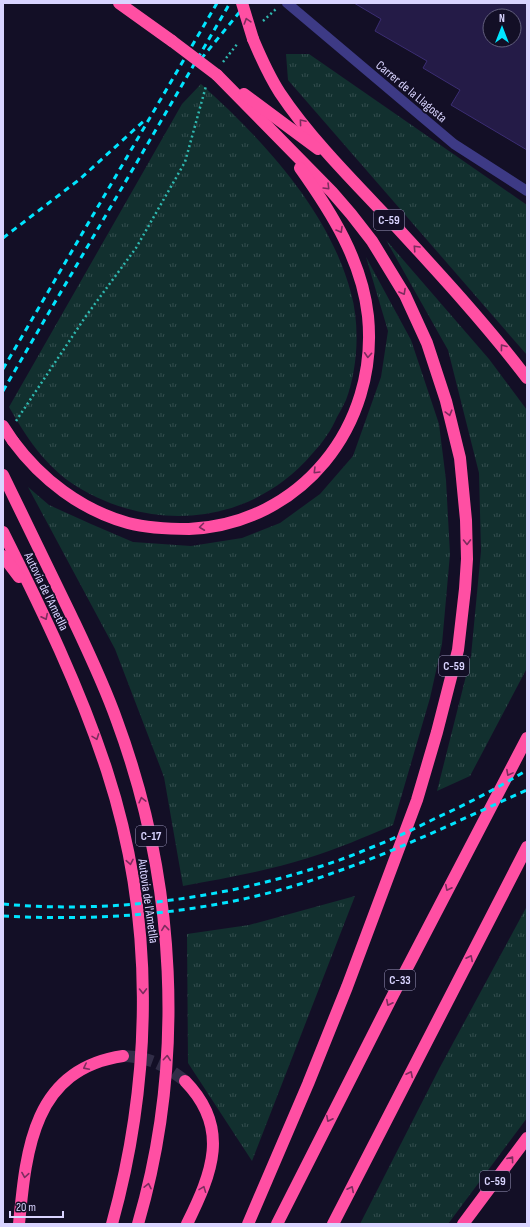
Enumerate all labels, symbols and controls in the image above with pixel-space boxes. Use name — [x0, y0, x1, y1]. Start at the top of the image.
north arrow — [482, 8, 522, 48]
text: N — [499, 12, 505, 25]
one-way arrow — [243, 18, 252, 25]
street label: Carrer de la Llagosta — [373, 57, 450, 126]
one-way arrow — [300, 119, 307, 127]
one-way arrow — [322, 182, 330, 190]
road number: C-59 — [374, 210, 404, 230]
one-way arrow — [336, 226, 343, 233]
one-way arrow — [413, 245, 420, 253]
one-way arrow — [399, 288, 406, 295]
one-way arrow — [501, 345, 508, 352]
one-way arrow — [364, 352, 373, 358]
one-way arrow — [444, 410, 453, 417]
one-way arrow — [313, 466, 321, 474]
one-way arrow — [199, 523, 205, 532]
one-way arrow — [462, 539, 471, 545]
street label: Autovia de l'Ametlla — [20, 549, 72, 633]
one-way arrow — [40, 613, 48, 621]
road number: C-59 — [439, 656, 469, 676]
one-way arrow — [91, 733, 99, 740]
one-way arrow — [506, 769, 514, 776]
one-way arrow — [138, 797, 147, 804]
road number: C-17 — [136, 826, 166, 846]
street label: Autovia de l'Ametlla — [134, 857, 162, 944]
one-way arrow — [126, 859, 134, 865]
one-way arrow — [446, 884, 453, 891]
one-way arrow — [161, 925, 170, 931]
one-way arrow — [465, 955, 472, 962]
road number: C-33 — [385, 970, 415, 990]
one-way arrow — [139, 988, 147, 994]
one-way arrow — [386, 999, 393, 1007]
one-way arrow — [162, 1055, 171, 1061]
one-way arrow — [82, 1062, 90, 1070]
one-way arrow — [405, 1070, 413, 1078]
one-way arrow — [327, 1115, 334, 1122]
one-way arrow — [506, 1156, 514, 1163]
road number: C-59 — [480, 1171, 510, 1191]
one-way arrow — [21, 1172, 30, 1178]
one-way arrow — [143, 1183, 151, 1189]
one-way arrow — [199, 1185, 207, 1192]
one-way arrow — [346, 1186, 354, 1194]
scale bar — [10, 1193, 63, 1219]
text: 20 m — [16, 1200, 36, 1215]

